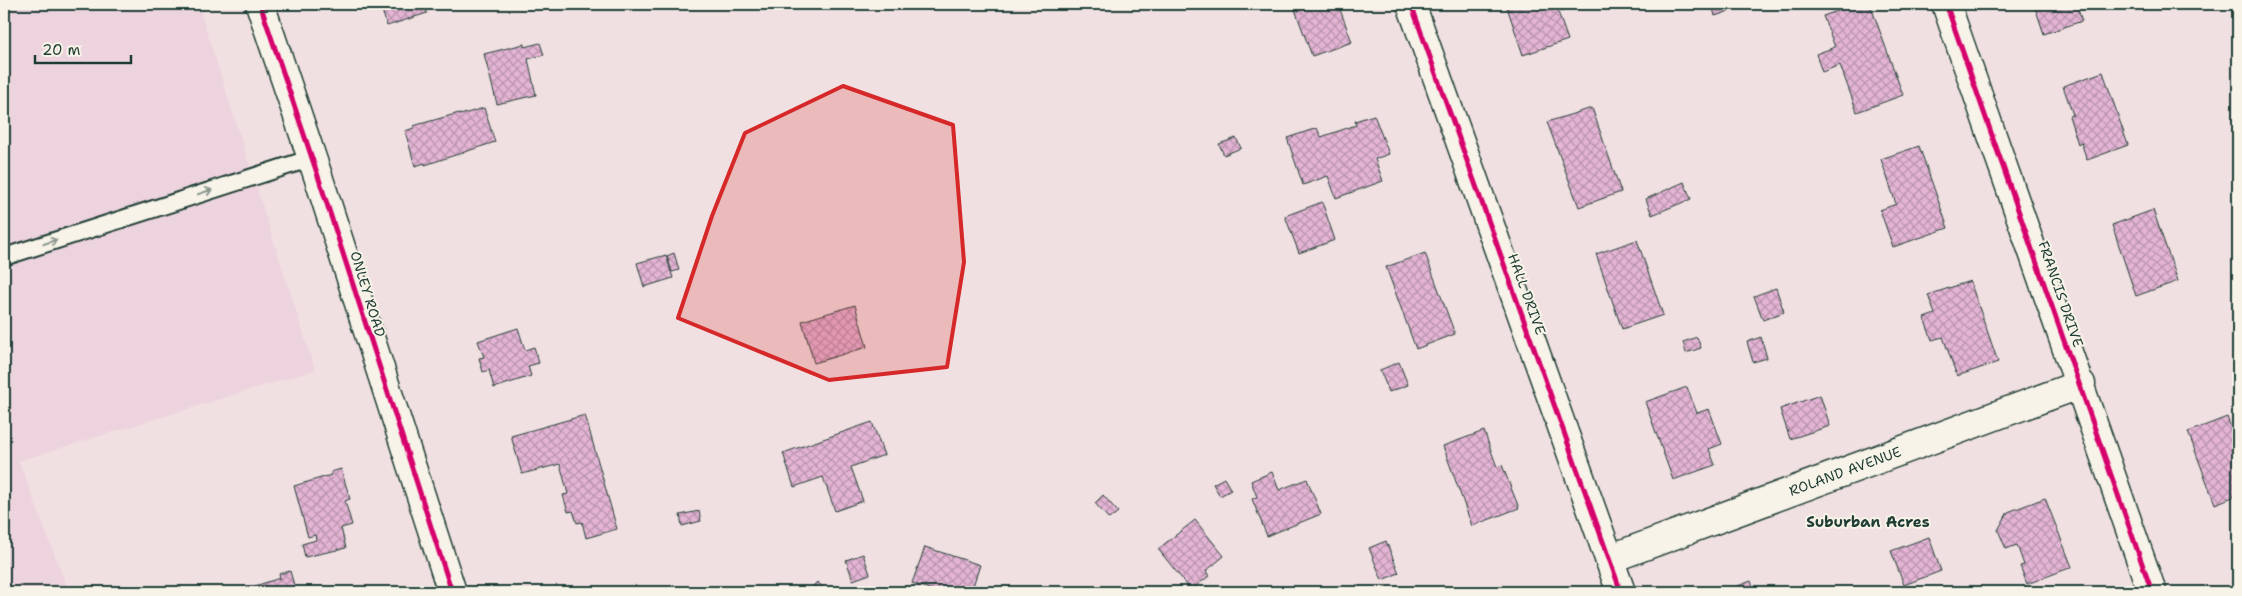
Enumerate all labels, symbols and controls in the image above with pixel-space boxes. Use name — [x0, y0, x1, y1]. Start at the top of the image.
scale bar — [35, 32, 131, 64]
text: 20 m — [42, 40, 81, 60]
one-way arrow — [196, 187, 212, 196]
one-way arrow — [42, 237, 57, 246]
street label: FRANCIS DRIVE — [2034, 238, 2088, 350]
street label: ONLEY ROAD — [346, 249, 390, 339]
street label: HALL DRIVE — [1504, 251, 1550, 337]
street label: ROLAND AVENUE — [1786, 442, 1904, 500]
district label: Suburban Acres — [1806, 512, 1930, 532]

